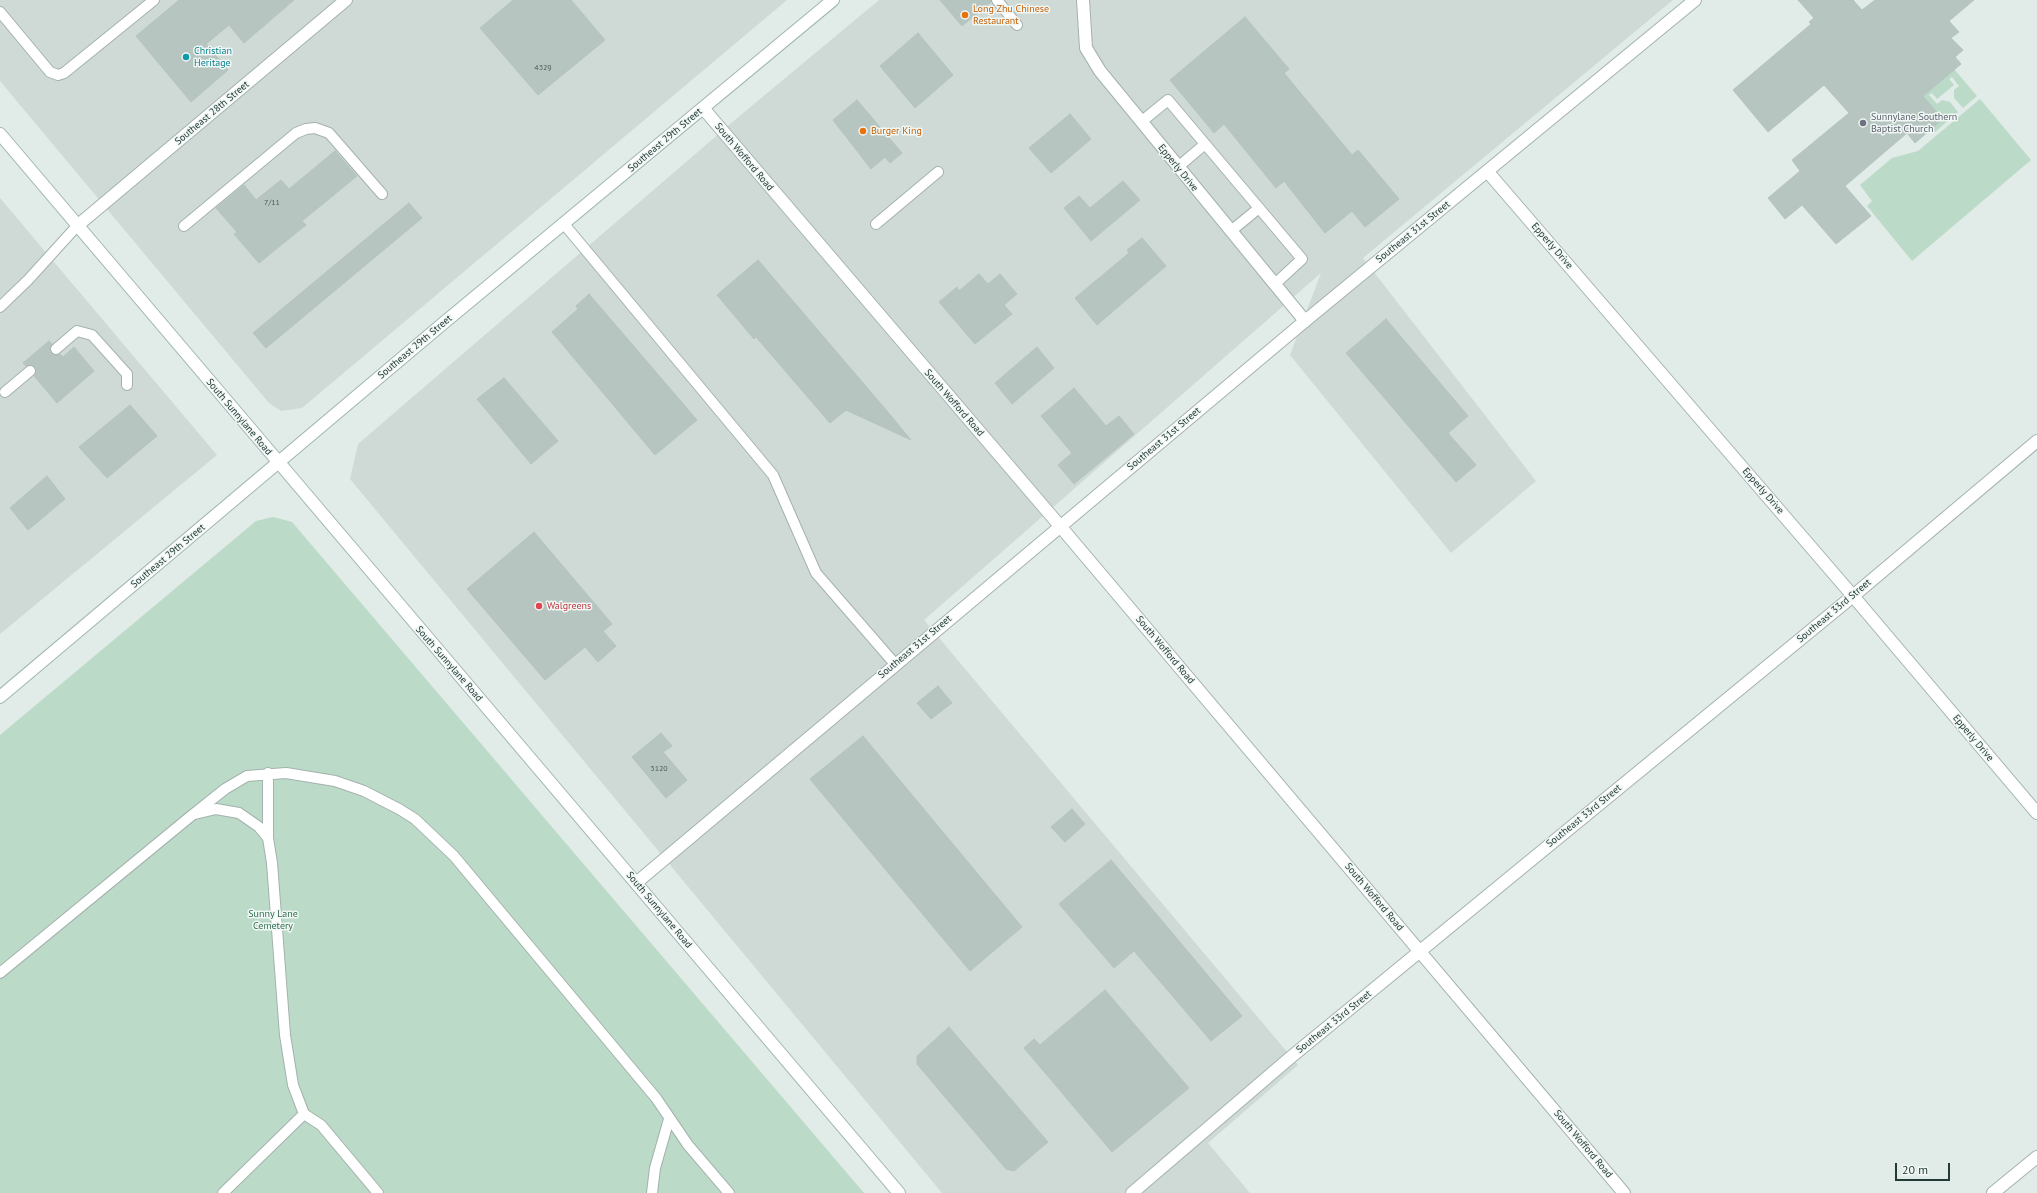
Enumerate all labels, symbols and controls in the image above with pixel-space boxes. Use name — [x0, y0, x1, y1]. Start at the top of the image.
place label: Long Zhu Chinese Restaurant — [973, 3, 1049, 26]
marker: Long Zhu Chinese Restaurant — [960, 10, 970, 20]
place label: Christian Heritage — [194, 45, 232, 68]
marker: Christian Heritage — [181, 52, 191, 62]
house number: 4329 — [534, 63, 552, 73]
street label: Southeast 28th Street — [172, 78, 252, 148]
street label: Southeast 29th Street — [625, 105, 705, 175]
place label: Sunnylane Southern Baptist Church — [1871, 111, 1957, 134]
marker: Sunnylane Southern Baptist Church — [1858, 118, 1868, 128]
street label: South Wofford Road — [712, 121, 776, 193]
place label: Burger King — [871, 125, 922, 137]
marker: Burger King — [858, 126, 868, 136]
street label: Epperly Drive — [1155, 142, 1201, 194]
house number: 7/11 — [264, 198, 280, 208]
street label: Southeast 31st Street — [1373, 198, 1453, 266]
street label: Epperly Drive — [1529, 220, 1575, 272]
street label: Southeast 29th Street — [375, 312, 455, 382]
street label: South Wofford Road — [922, 367, 986, 439]
street label: South Sunnylane Road — [203, 376, 275, 458]
street label: Southeast 31st Street — [1125, 405, 1203, 473]
street label: Epperly Drive — [1740, 465, 1786, 517]
street label: Southeast 29th Street — [128, 521, 208, 591]
street label: Southeast 33rd Street — [1794, 576, 1874, 646]
place label: Walgreens — [547, 600, 591, 612]
marker: Walgreens — [534, 601, 544, 611]
street label: Southeast 31st Street — [876, 613, 954, 681]
street label: South Wofford Road — [1133, 614, 1197, 686]
street label: South Sunnylane Road — [413, 624, 485, 704]
street label: Epperly Drive — [1950, 712, 1996, 764]
house number: 3120 — [650, 764, 668, 774]
street label: Southeast 33rd Street — [1544, 782, 1624, 850]
street label: South Wofford Road — [1342, 861, 1406, 933]
street label: South Sunnylane Road — [623, 869, 695, 951]
park label: Sunny Lane Cemetery — [248, 908, 298, 932]
street label: Southeast 33rd Street — [1294, 988, 1374, 1056]
street label: South Wofford Road — [1551, 1108, 1615, 1180]
scale bar — [1897, 1155, 1952, 1181]
text: 20 m — [1902, 1162, 1928, 1177]

